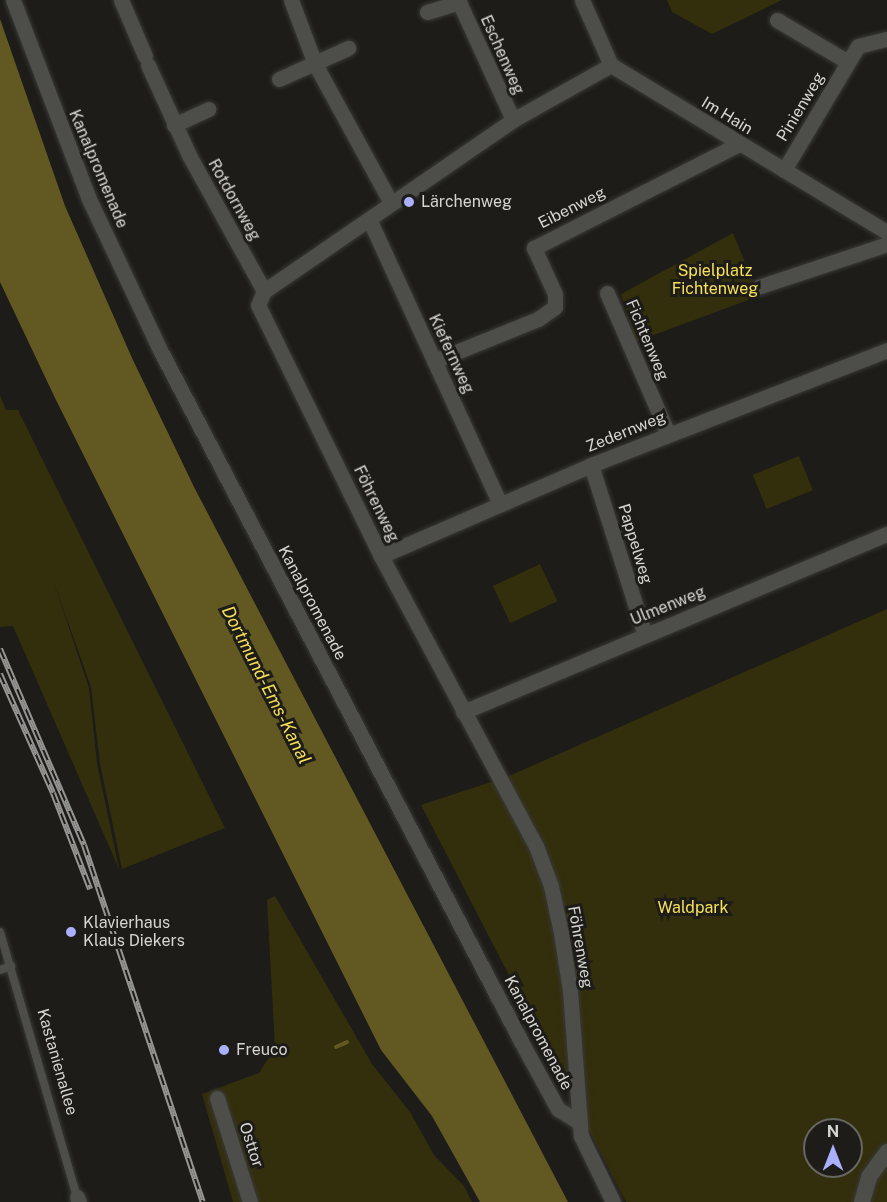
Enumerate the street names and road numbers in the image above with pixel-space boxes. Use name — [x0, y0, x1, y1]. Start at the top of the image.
street label: Eschenweg — [476, 12, 528, 98]
street label: Pinienweg — [773, 69, 829, 145]
street label: Im Hain — [698, 93, 756, 139]
street label: Kanalpromenade — [64, 107, 132, 231]
street label: Rotdornweg — [204, 156, 264, 244]
street label: Eibenweg — [535, 183, 609, 233]
street label: Fichtenweg — [621, 297, 673, 383]
street label: Kiefernweg — [424, 311, 478, 397]
street label: Zedernweg — [583, 407, 669, 457]
street label: Föhrenweg — [349, 463, 403, 545]
street label: Pappelweg — [614, 502, 656, 586]
street label: Kanalpromenade — [274, 543, 350, 663]
street label: Ulmenweg — [628, 582, 708, 630]
street label: Föhrenweg — [563, 904, 597, 990]
street label: Kanalpromenade — [500, 973, 576, 1093]
street label: Kastanienallee — [33, 1006, 81, 1118]
street label: Osttor — [235, 1120, 267, 1170]

